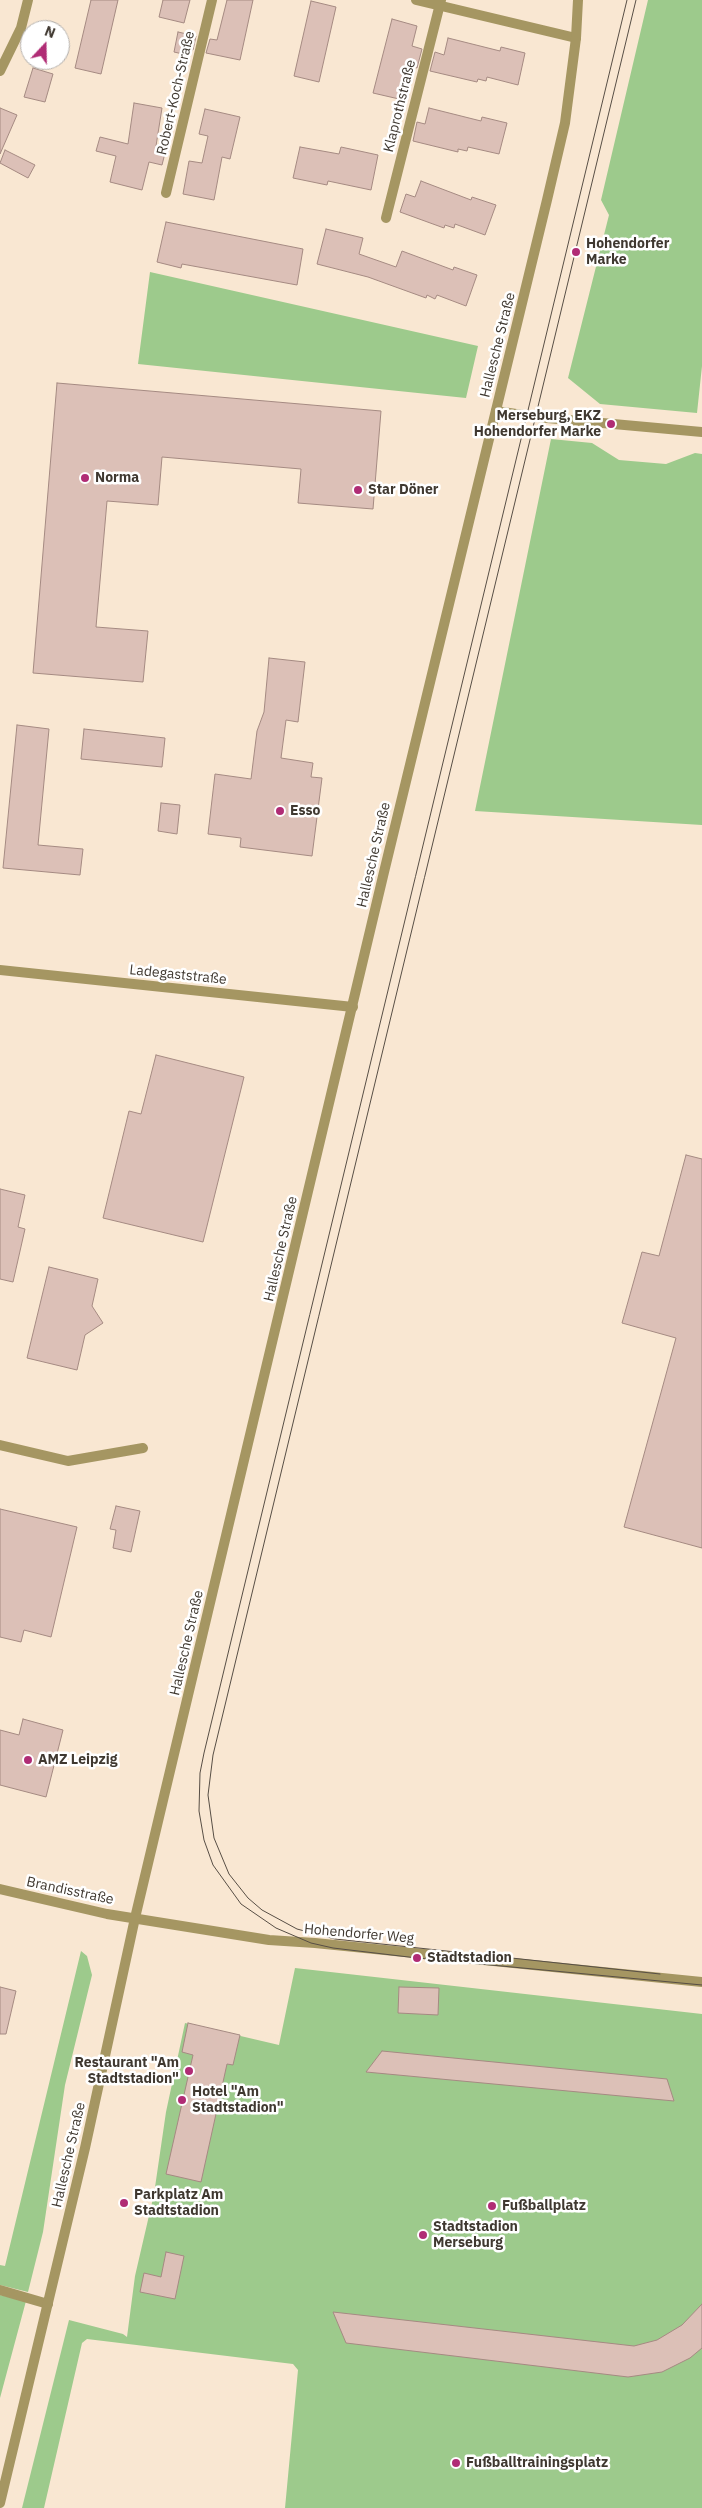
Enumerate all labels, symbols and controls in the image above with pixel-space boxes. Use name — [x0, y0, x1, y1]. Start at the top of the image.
north arrow — [20, 20, 70, 70]
text: N — [42, 22, 58, 42]
street label: Robert-Koch-Straße — [154, 29, 198, 157]
street label: Klaprothstraße — [380, 58, 420, 154]
place label: Hohendorfer Marke — [586, 236, 669, 268]
marker: Hohendorfer Marke — [570, 246, 582, 258]
street label: Hallesche Straße — [477, 291, 519, 399]
place label: Merseburg, EKZ Hohendorfer Marke — [474, 408, 601, 441]
marker: Merseburg, EKZ Hohendorfer Marke — [605, 418, 617, 430]
place label: Norma — [95, 470, 139, 486]
marker: Norma — [79, 472, 91, 484]
place label: Star Döner — [368, 482, 438, 498]
marker: Star Döner — [352, 484, 364, 496]
street label: Hallesche Straße — [354, 801, 394, 909]
place label: Esso — [290, 803, 320, 819]
marker: Esso — [274, 805, 286, 817]
street label: Ladegaststraße — [129, 962, 227, 988]
street label: Hallesche Straße — [261, 1195, 301, 1303]
street label: Hallesche Straße — [167, 1589, 207, 1697]
place label: AMZ Leipzig — [38, 1752, 117, 1768]
marker: AMZ Leipzig — [22, 1754, 34, 1766]
street label: Brandisstraße — [25, 1874, 115, 1908]
street label: Hohendorfer Weg — [303, 1921, 415, 1947]
place label: Stadtstadion — [427, 1950, 512, 1966]
marker: Stadtstadion — [411, 1952, 423, 1964]
place label: Restaurant "Am Stadtstadion" — [75, 2055, 179, 2088]
marker: Restaurant "Am Stadtstadion" — [183, 2065, 195, 2077]
place label: Hotel "Am Stadtstadion" — [192, 2084, 284, 2116]
marker: Hotel "Am Stadtstadion" — [176, 2094, 188, 2106]
street label: Hallesche Straße — [49, 2101, 89, 2209]
place label: Parkplatz Am Stadtstadion — [134, 2187, 223, 2220]
marker: Parkplatz Am Stadtstadion — [118, 2197, 130, 2209]
place label: Fußballplatz — [502, 2198, 586, 2214]
marker: Fußballplatz — [486, 2200, 498, 2212]
place label: Stadtstadion Merseburg — [433, 2219, 518, 2252]
marker: Stadtstadion Merseburg — [417, 2229, 429, 2241]
place label: Fußballtrainingsplatz — [466, 2455, 608, 2471]
marker: Fußballtrainingsplatz — [450, 2457, 462, 2469]

